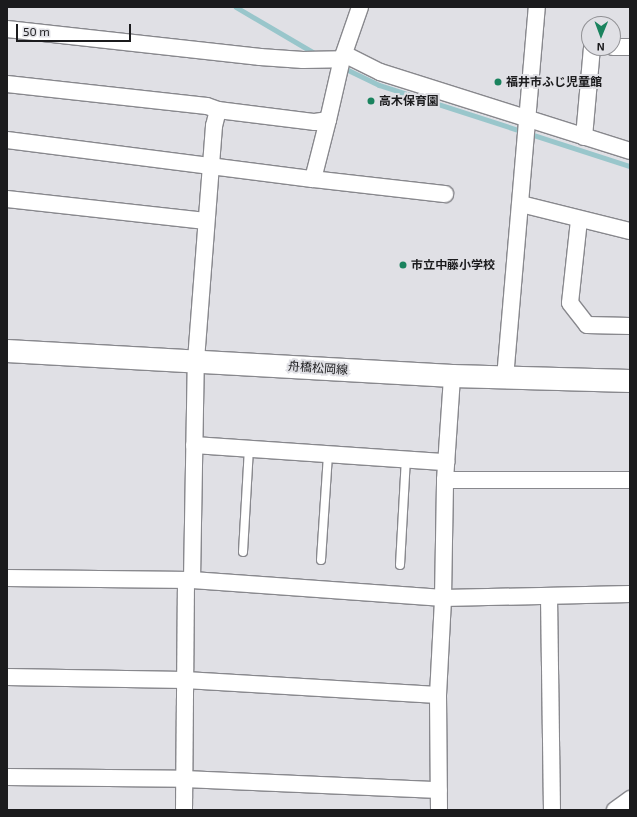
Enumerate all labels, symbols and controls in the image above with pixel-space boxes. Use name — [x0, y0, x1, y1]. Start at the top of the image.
scale bar — [18, 16, 133, 42]
north arrow — [581, 16, 621, 56]
text: 50 m — [23, 24, 50, 38]
text: N — [597, 41, 605, 54]
place label: 福井市ふじ児童館 — [506, 75, 602, 89]
marker: 福井市ふじ児童館 — [493, 77, 503, 87]
place label: 高木保育園 — [379, 94, 439, 108]
marker: 高木保育園 — [366, 96, 376, 106]
place label: 市立中藤小学校 — [411, 258, 495, 272]
marker: 市立中藤小学校 — [398, 260, 408, 270]
street label: 舟橋松岡線 — [288, 359, 348, 377]

